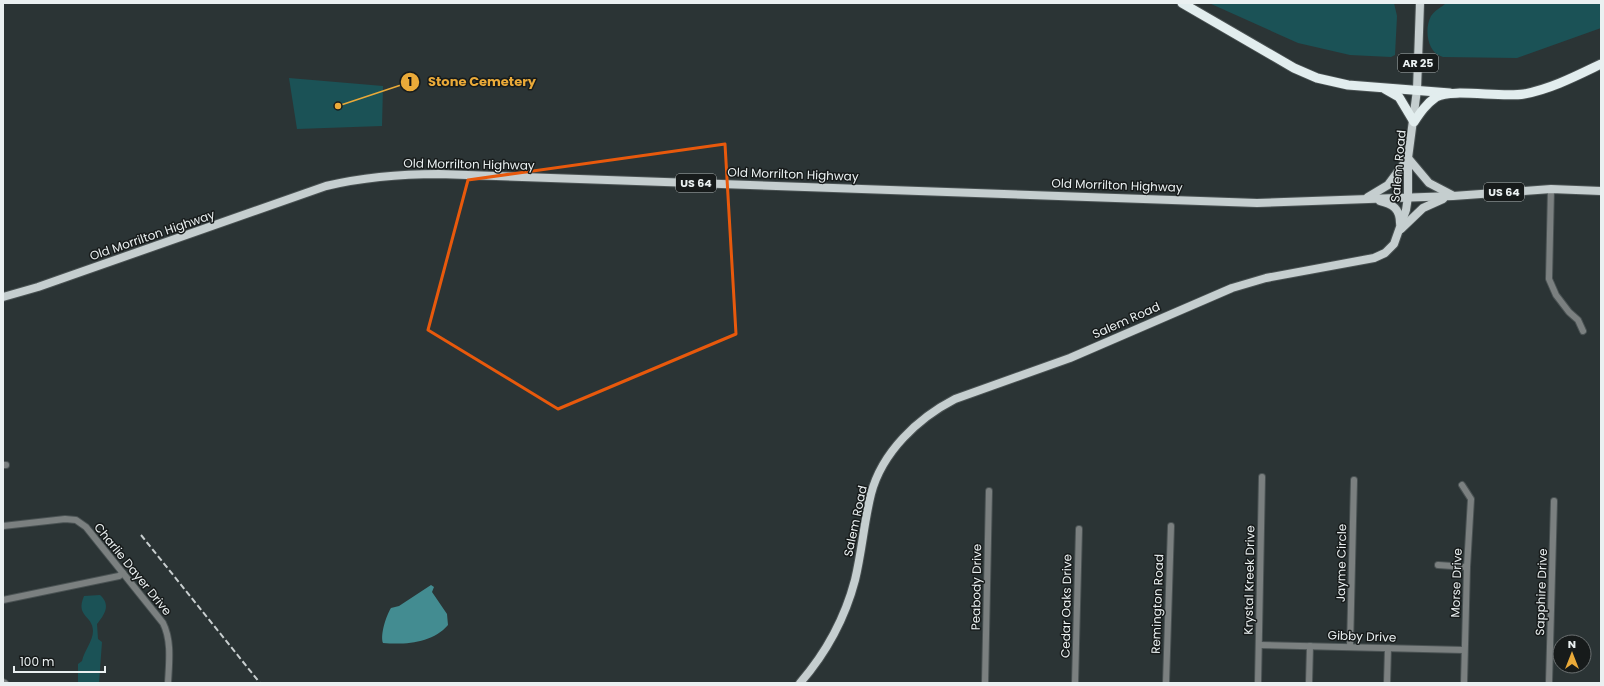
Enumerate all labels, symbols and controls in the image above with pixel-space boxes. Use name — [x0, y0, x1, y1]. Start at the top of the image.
road number: AR 25 — [1398, 54, 1438, 72]
callout: Stone Cemetery — [400, 69, 544, 94]
text: Stone Cemetery — [428, 72, 537, 91]
text: 1 — [408, 73, 412, 90]
street label: Salem Road — [1386, 129, 1410, 203]
street label: Old Morrilton Highway — [403, 154, 535, 174]
street label: Old Morrilton Highway — [727, 163, 859, 185]
road number: US 64 — [676, 174, 716, 192]
street label: Old Morrilton Highway — [1051, 174, 1183, 196]
road number: US 64 — [1484, 183, 1524, 201]
street label: Old Morrilton Highway — [87, 206, 217, 264]
street label: Salem Road — [1090, 298, 1162, 342]
street label: Salem Road — [839, 484, 871, 558]
street label: Charlie Dayer Drive — [90, 519, 176, 619]
street label: Jayme Circle — [1332, 524, 1350, 602]
street label: Krystal Kreek Drive — [1240, 525, 1258, 635]
street label: Peabody Drive — [967, 544, 985, 630]
street label: Morse Drive — [1446, 548, 1466, 618]
street label: Sapphire Drive — [1531, 548, 1551, 636]
street label: Cedar Oaks Drive — [1057, 554, 1075, 658]
street label: Remington Road — [1147, 554, 1167, 654]
street label: Gibby Drive — [1327, 626, 1397, 646]
north arrow — [1552, 634, 1592, 674]
text: N — [1568, 636, 1576, 652]
scale bar — [14, 648, 105, 674]
text: 100 m — [20, 653, 54, 670]

